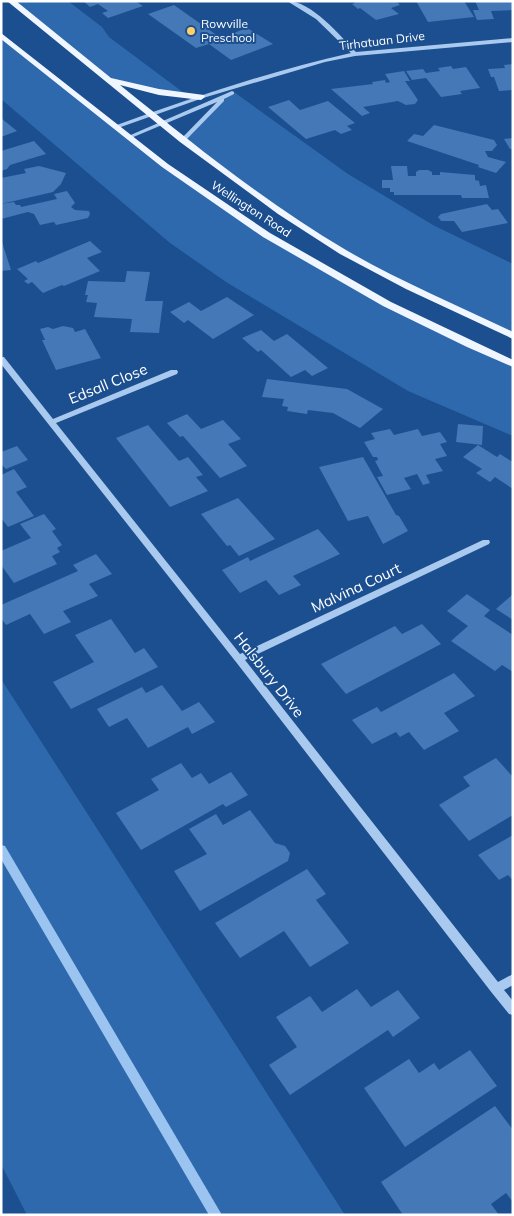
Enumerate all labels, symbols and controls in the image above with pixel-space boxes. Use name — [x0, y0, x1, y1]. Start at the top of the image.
place label: Rowville Preschool — [201, 16, 255, 45]
marker: Rowville Preschool — [185, 25, 197, 37]
street label: Tirhatuan Drive — [338, 28, 426, 53]
street label: Wellington Road — [208, 177, 294, 240]
street label: Edsall Close — [66, 359, 150, 408]
street label: Malvina Court — [308, 558, 404, 617]
street label: Halsbury Drive — [230, 628, 309, 721]

